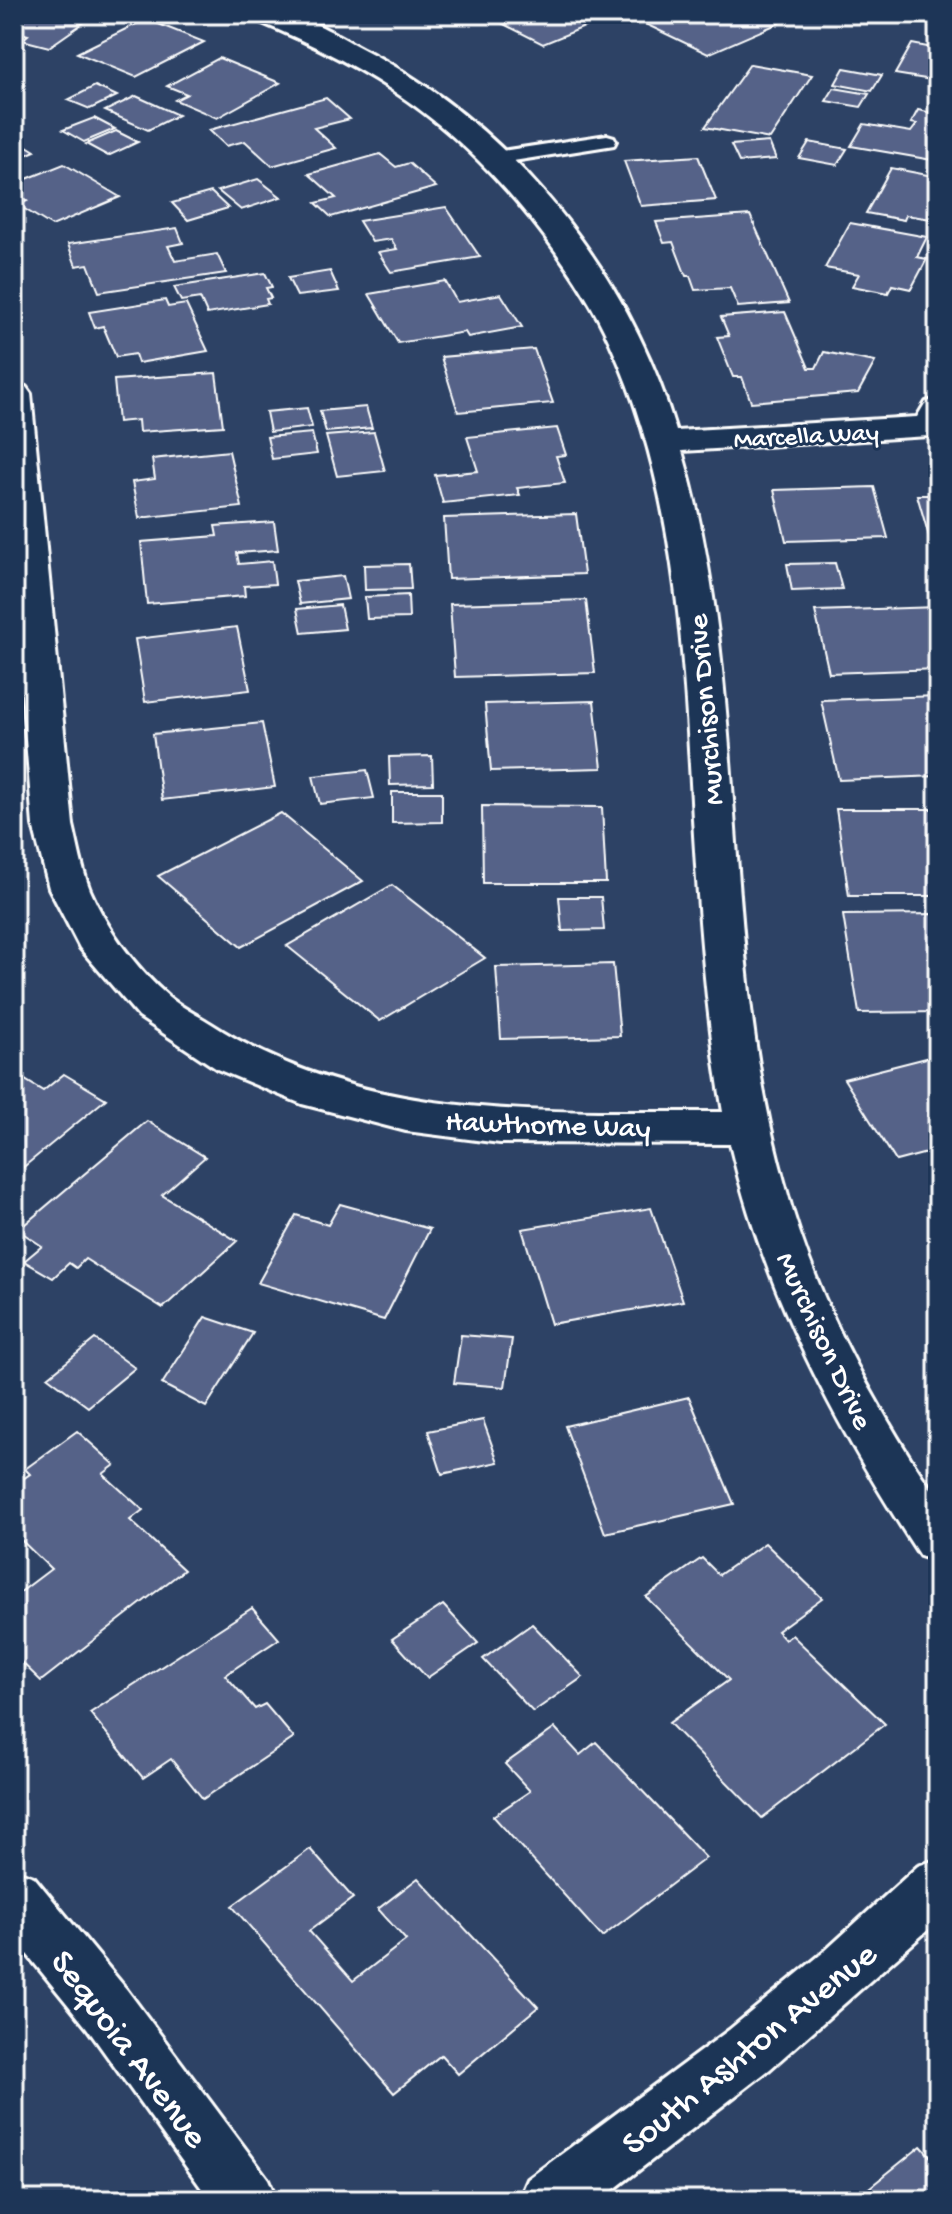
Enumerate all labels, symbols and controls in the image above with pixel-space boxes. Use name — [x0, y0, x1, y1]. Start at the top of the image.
street label: Marcella Way — [733, 419, 880, 458]
street label: Murchison Drive — [683, 612, 734, 807]
street label: Hawthorne Way — [445, 1106, 651, 1149]
street label: Murchison Drive — [766, 1248, 879, 1437]
street label: South Ashton Avenue — [615, 1935, 888, 2167]
street label: Sequoia Avenue — [38, 1943, 216, 2159]

